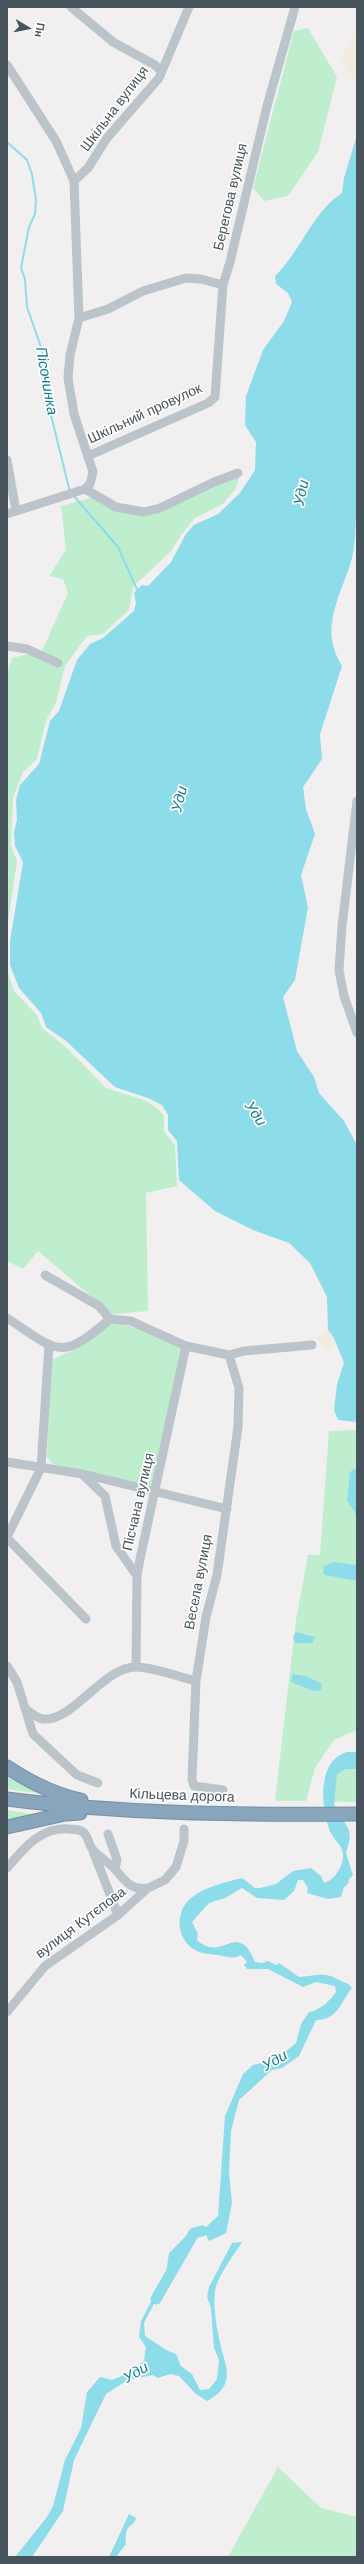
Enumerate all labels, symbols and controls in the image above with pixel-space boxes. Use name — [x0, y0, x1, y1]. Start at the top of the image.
north arrow — [8, 8, 48, 48]
text: Пн — [33, 22, 47, 38]
street label: Шкільна вулиця — [77, 63, 153, 155]
street label: Берегова вулиця — [210, 142, 252, 252]
water label: Пісочинка — [31, 345, 61, 417]
street label: Шкільний провулок — [85, 380, 205, 448]
water label: Уди — [290, 478, 314, 508]
water label: Уди — [168, 784, 192, 814]
water label: Уди — [240, 1098, 270, 1130]
street label: Пісчана вулиця — [120, 1451, 158, 1553]
street label: Весела вулиця — [182, 1533, 216, 1631]
street label: Кільцева дорога — [129, 1786, 235, 1806]
street label: вулиця Кутєпова — [33, 1884, 129, 1962]
water label: Уди — [259, 2047, 291, 2075]
water label: Уди — [120, 2359, 152, 2387]

